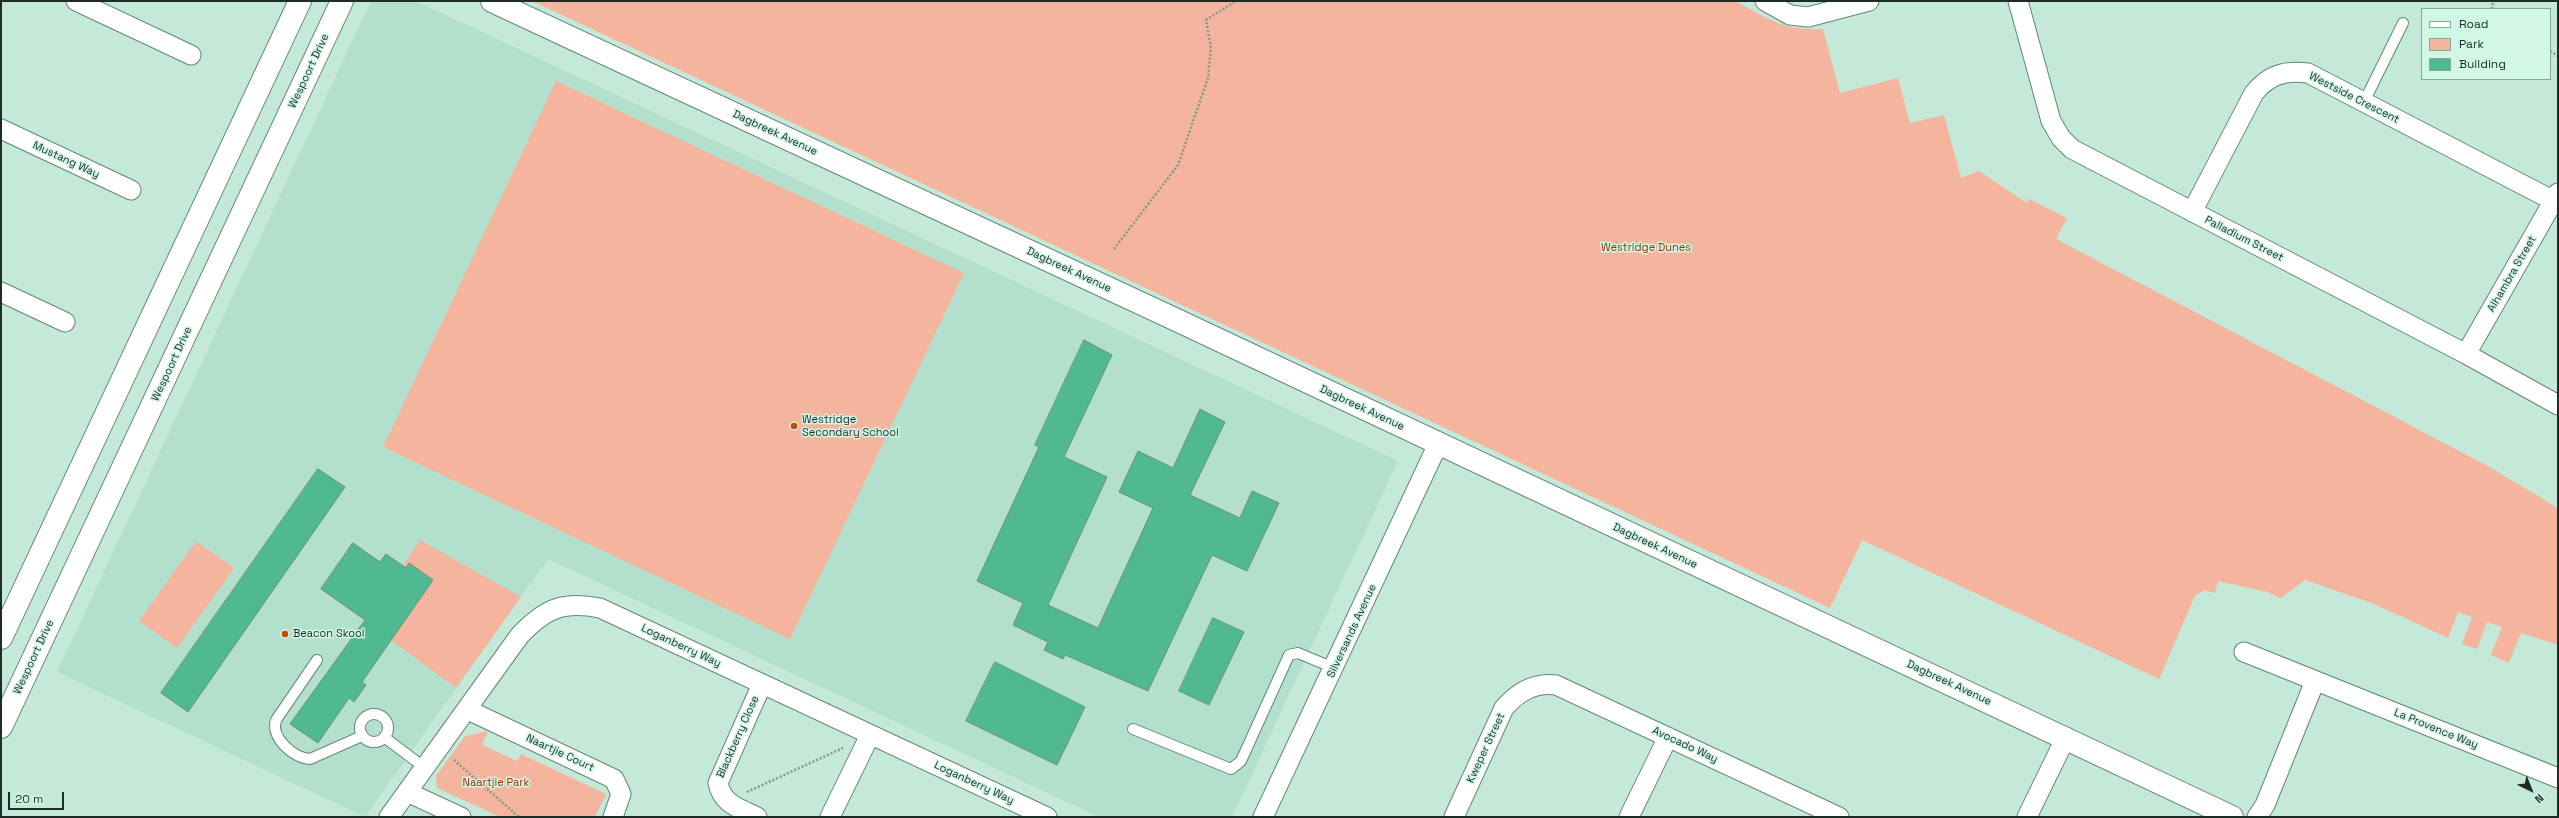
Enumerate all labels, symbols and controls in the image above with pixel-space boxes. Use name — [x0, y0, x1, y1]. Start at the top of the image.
legend — [2421, 8, 2551, 80]
text: Road — [2459, 16, 2488, 32]
street label: Wespoort Drive — [286, 32, 332, 110]
text: Park — [2459, 36, 2484, 52]
text: Building — [2459, 56, 2506, 72]
street label: Westside Crescent — [2307, 69, 2401, 127]
street label: Dagbreek Avenue — [730, 108, 820, 158]
street label: Mustang Way — [30, 139, 102, 181]
street label: Palladium Street — [2202, 213, 2286, 265]
street label: Alhambra Street — [2485, 233, 2539, 315]
park label: Westridge Dunes — [1601, 241, 1691, 255]
street label: Dagbreek Avenue — [1024, 245, 1114, 295]
street label: Wespoort Drive — [149, 325, 195, 403]
street label: Dagbreek Avenue — [1317, 383, 1407, 433]
place label: Westridge Secondary School — [802, 413, 899, 439]
marker: Westridge Secondary School — [789, 421, 799, 431]
street label: Dagbreek Avenue — [1610, 521, 1700, 571]
street label: Silversands Avenue — [1325, 582, 1379, 680]
street label: Wespoort Drive — [11, 618, 57, 696]
street label: Loganberry Way — [639, 622, 723, 670]
place label: Beacon Skool — [293, 627, 365, 641]
marker: Beacon Skool — [280, 629, 290, 639]
street label: Dagbreek Avenue — [1904, 658, 1994, 708]
street label: Blackberry Close — [714, 694, 762, 780]
street label: La Provence Way — [2392, 706, 2480, 752]
street label: Kweper Street — [1464, 711, 1508, 785]
street label: Avocado Way — [1650, 724, 1720, 766]
street label: Naartjie Court — [524, 731, 596, 775]
street label: Loganberry Way — [932, 759, 1016, 807]
north arrow — [2511, 770, 2551, 810]
park label: Naartjie Park — [463, 776, 529, 790]
scale bar — [10, 784, 66, 810]
text: 20 m — [15, 791, 43, 807]
text: N — [2532, 791, 2547, 806]

